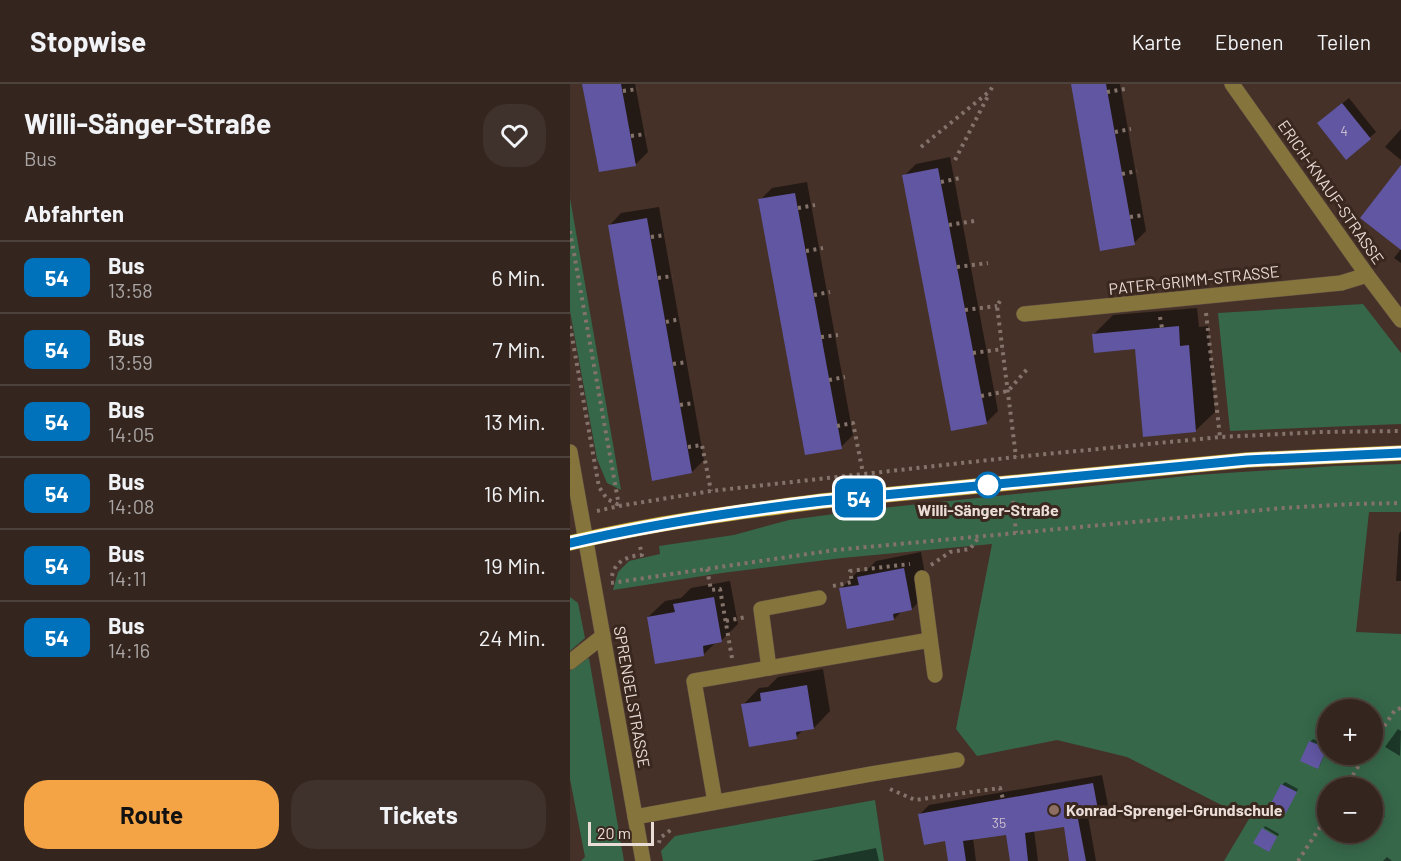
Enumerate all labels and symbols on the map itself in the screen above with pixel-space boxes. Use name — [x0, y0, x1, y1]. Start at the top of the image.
street label: ERICH-KNAUF-STRASSE — [1274, 116, 1388, 267]
house number: 4 — [1340, 122, 1348, 139]
street label: PATER-GRIMM-STRASSE — [1108, 261, 1280, 298]
marker: Willi-Sänger-Straße — [975, 472, 1001, 498]
line badge: 54 — [832, 478, 886, 518]
place label: Willi-Sänger-Straße — [917, 500, 1059, 519]
street label: SPRENGELSTRASSE — [611, 625, 654, 769]
place label: Konrad-Sprengel-Grundschule — [1066, 800, 1283, 819]
marker: Konrad-Sprengel-Grundschule — [1047, 803, 1061, 817]
house number: 35 — [992, 814, 1006, 831]
scale bar — [588, 819, 654, 846]

